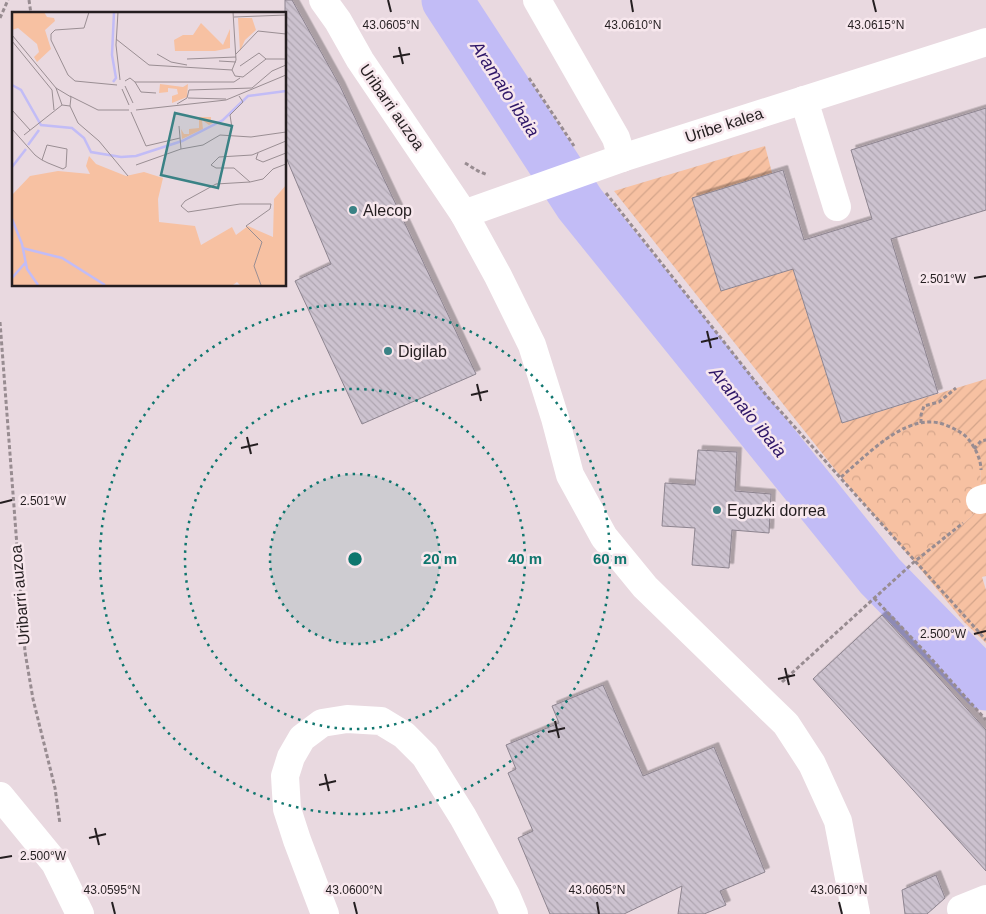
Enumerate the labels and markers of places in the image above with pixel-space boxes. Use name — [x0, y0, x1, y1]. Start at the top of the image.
place label: Alecop — [363, 202, 412, 219]
marker: Alecop — [347, 204, 359, 216]
place label: Digilab — [398, 343, 447, 360]
marker: Digilab — [382, 345, 394, 357]
place label: Eguzki dorrea — [727, 502, 826, 519]
marker: Eguzki dorrea — [711, 504, 723, 516]
centre of rings — [346, 550, 364, 568]

